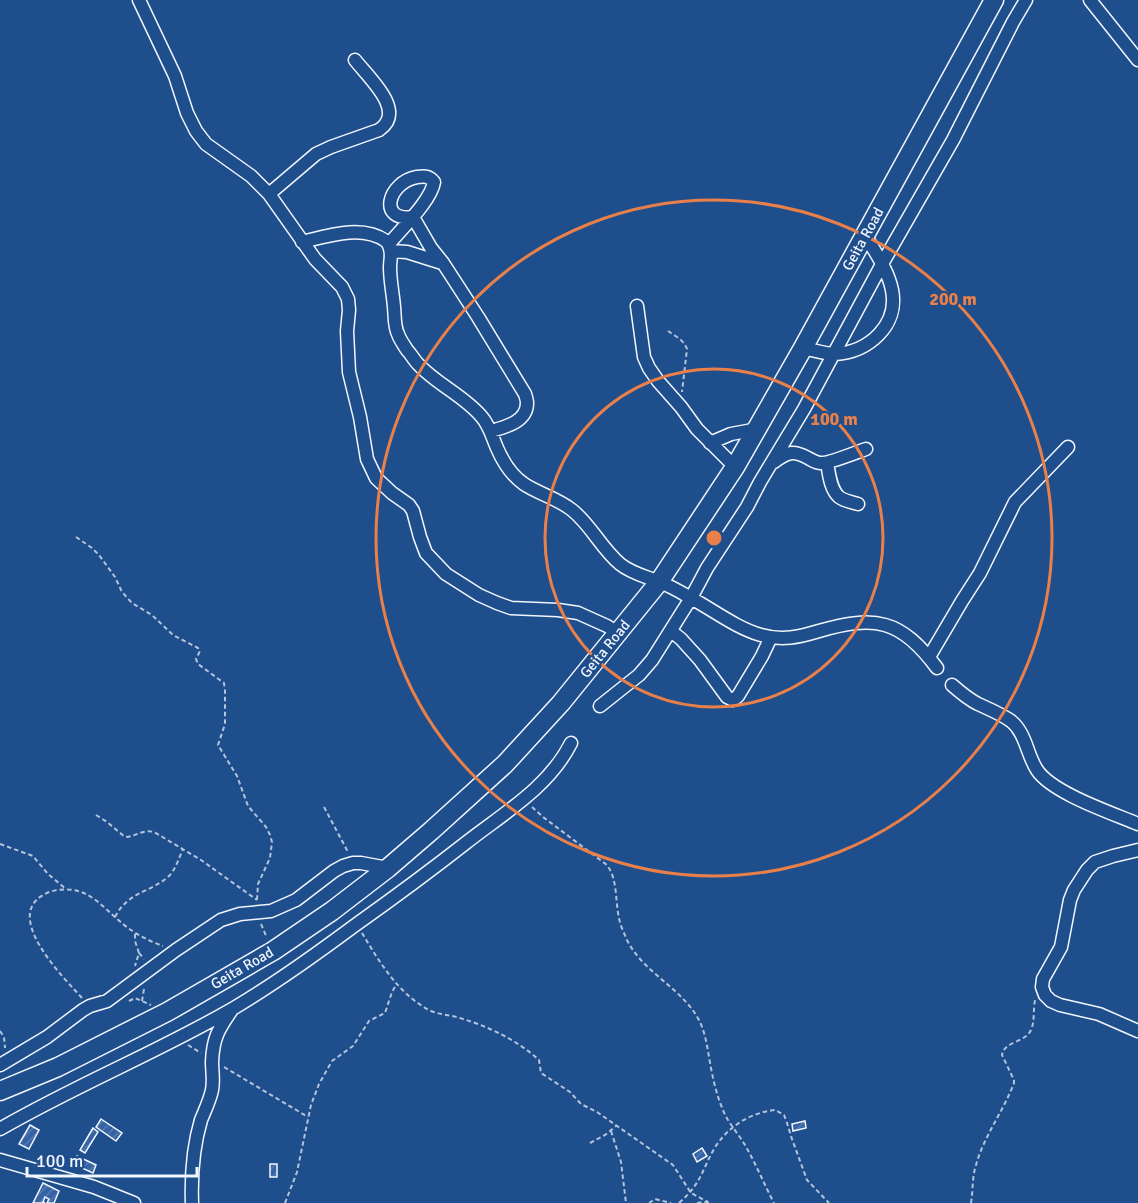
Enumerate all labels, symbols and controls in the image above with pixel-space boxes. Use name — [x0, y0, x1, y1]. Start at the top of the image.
street label: Geita Road — [838, 204, 888, 274]
text: 200 m — [929, 288, 977, 310]
text: 100 m — [810, 408, 858, 430]
centre of rings — [704, 528, 724, 548]
street label: Geita Road — [576, 616, 634, 682]
street label: Geita Road — [207, 943, 277, 993]
scale bar — [27, 1140, 196, 1178]
text: 100 m — [36, 1150, 83, 1172]

